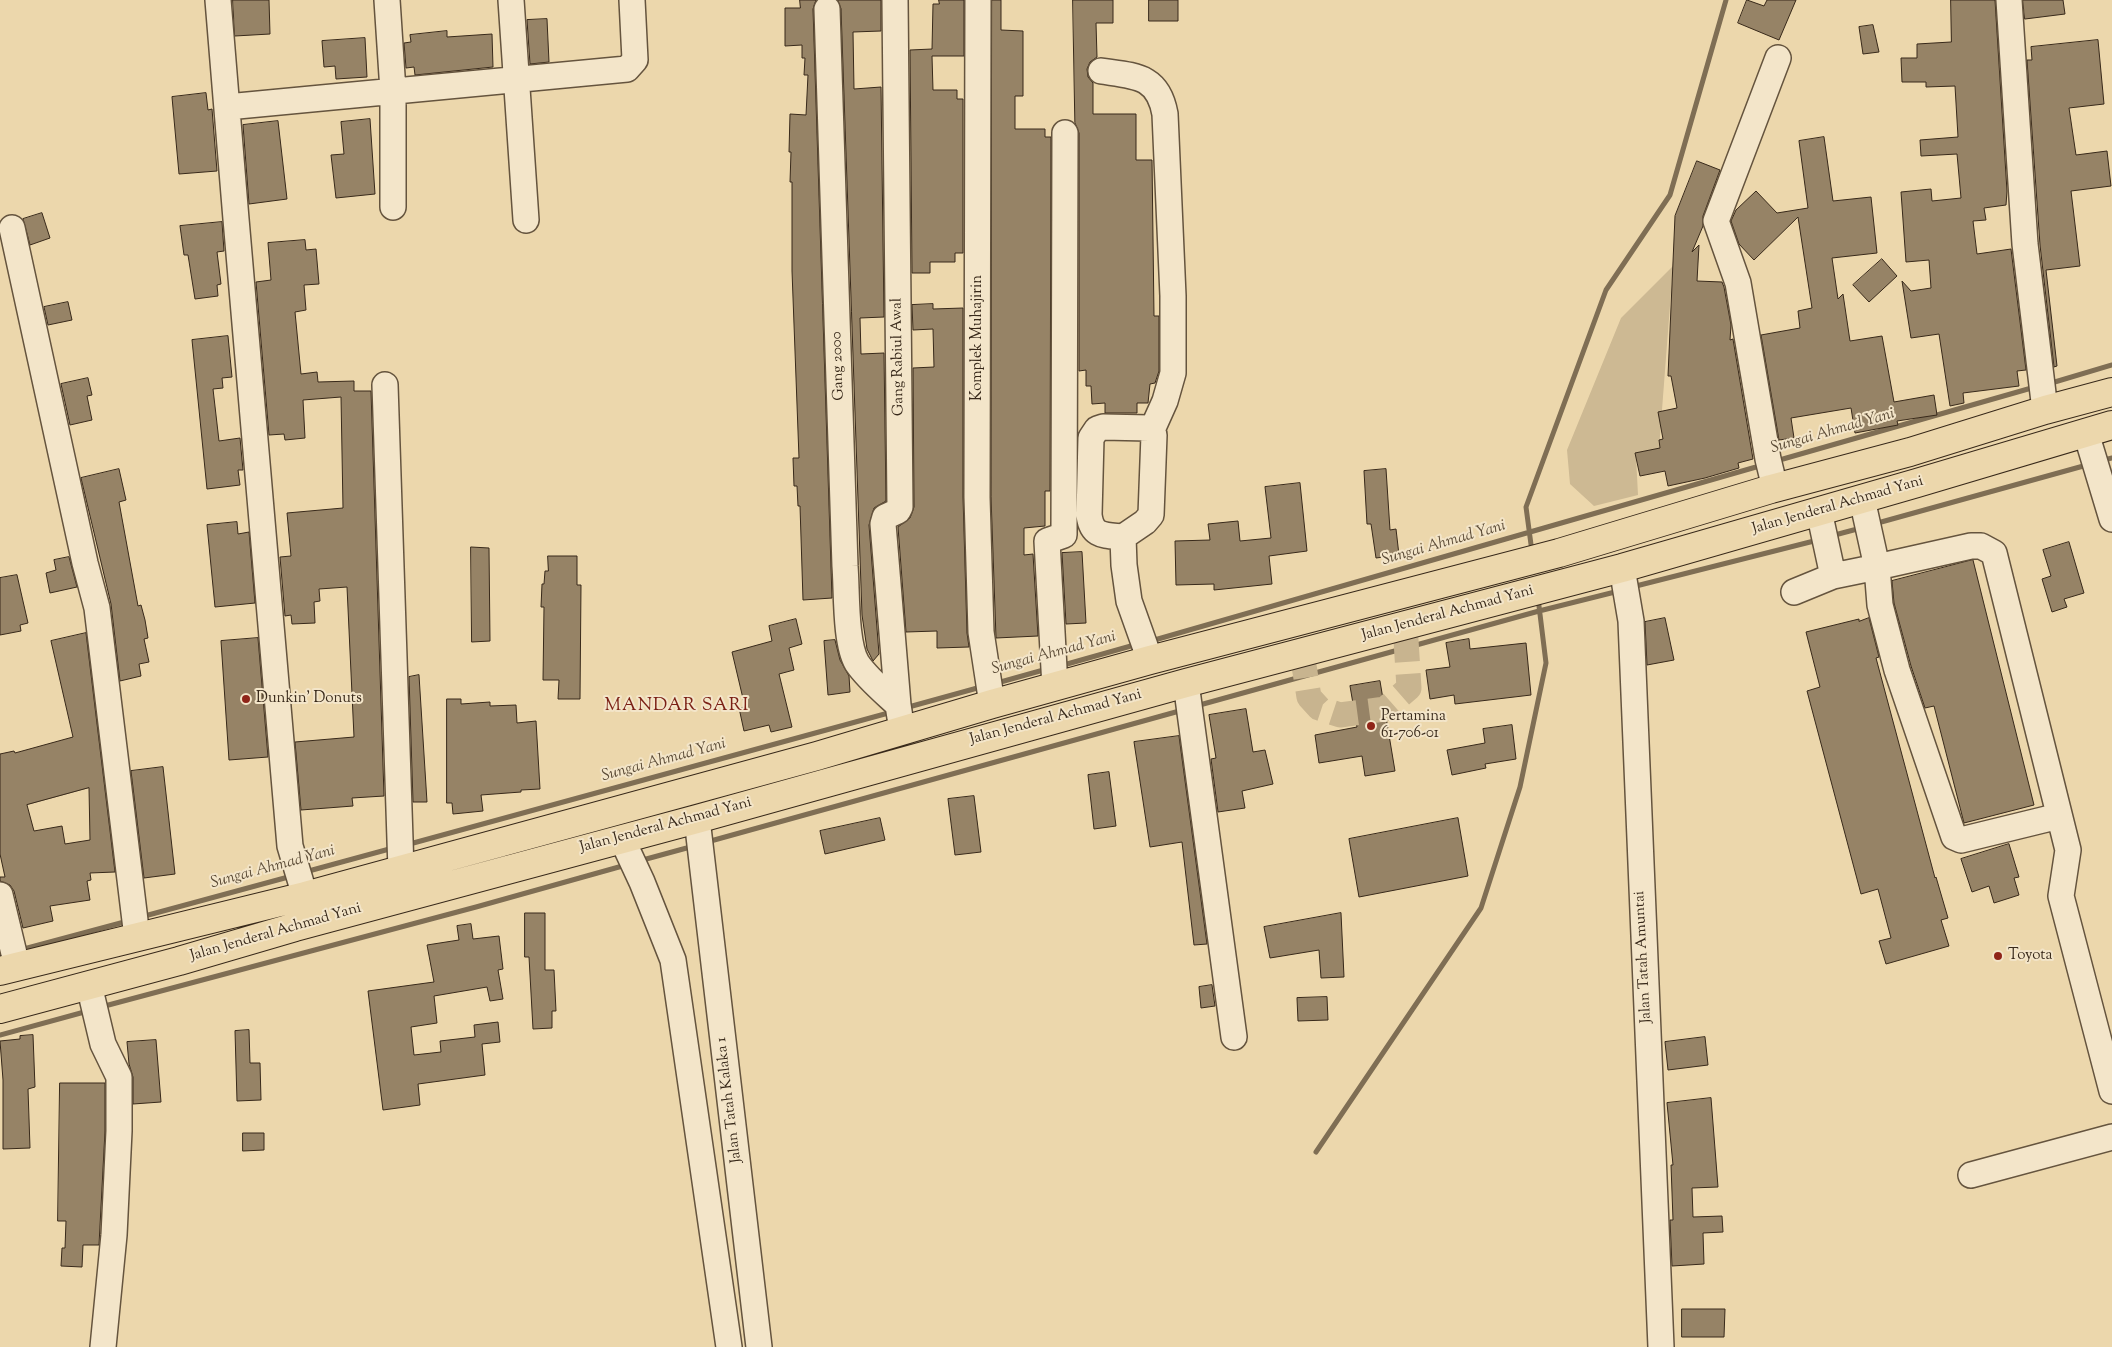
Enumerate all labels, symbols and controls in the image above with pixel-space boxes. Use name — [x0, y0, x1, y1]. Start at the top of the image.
street label: Komplek Muhajirin — [969, 275, 987, 401]
street label: Gang Rabiul Awal — [889, 298, 909, 416]
street label: Gang 2000 — [829, 331, 849, 401]
water label: Sungai Ahmad Yani — [1769, 405, 1897, 459]
street label: Jalan Jenderal Achmad Yani — [1750, 473, 1926, 539]
water label: Sungai Ahmad Yani — [1380, 517, 1508, 571]
street label: Jalan Jenderal Achmad Yani — [1360, 582, 1536, 646]
water label: Sungai Ahmad Yani — [990, 628, 1118, 680]
street label: Jalan Jenderal Achmad Yani — [968, 686, 1144, 750]
place label: Dunkin' Donuts — [256, 690, 362, 708]
marker: Dunkin' Donuts — [240, 693, 252, 705]
district label: MANDAR SARI — [603, 696, 751, 718]
place label: Pertamina 61-706-01 — [1381, 708, 1446, 743]
marker: Pertamina 61-706-01 — [1365, 720, 1377, 732]
water label: Sungai Ahmad Yani — [600, 735, 728, 787]
street label: Jalan Jenderal Achmad Yani — [578, 794, 754, 858]
water label: Sungai Ahmad Yani — [209, 842, 337, 894]
street label: Jalan Tatah Amuntai — [1632, 890, 1656, 1024]
street label: Jalan Jenderal Achmad Yani — [188, 900, 364, 966]
place label: Toyota — [2008, 947, 2052, 965]
marker: Toyota — [1992, 950, 2004, 962]
street label: Jalan Tatah Kalaka 1 — [713, 1036, 747, 1164]

